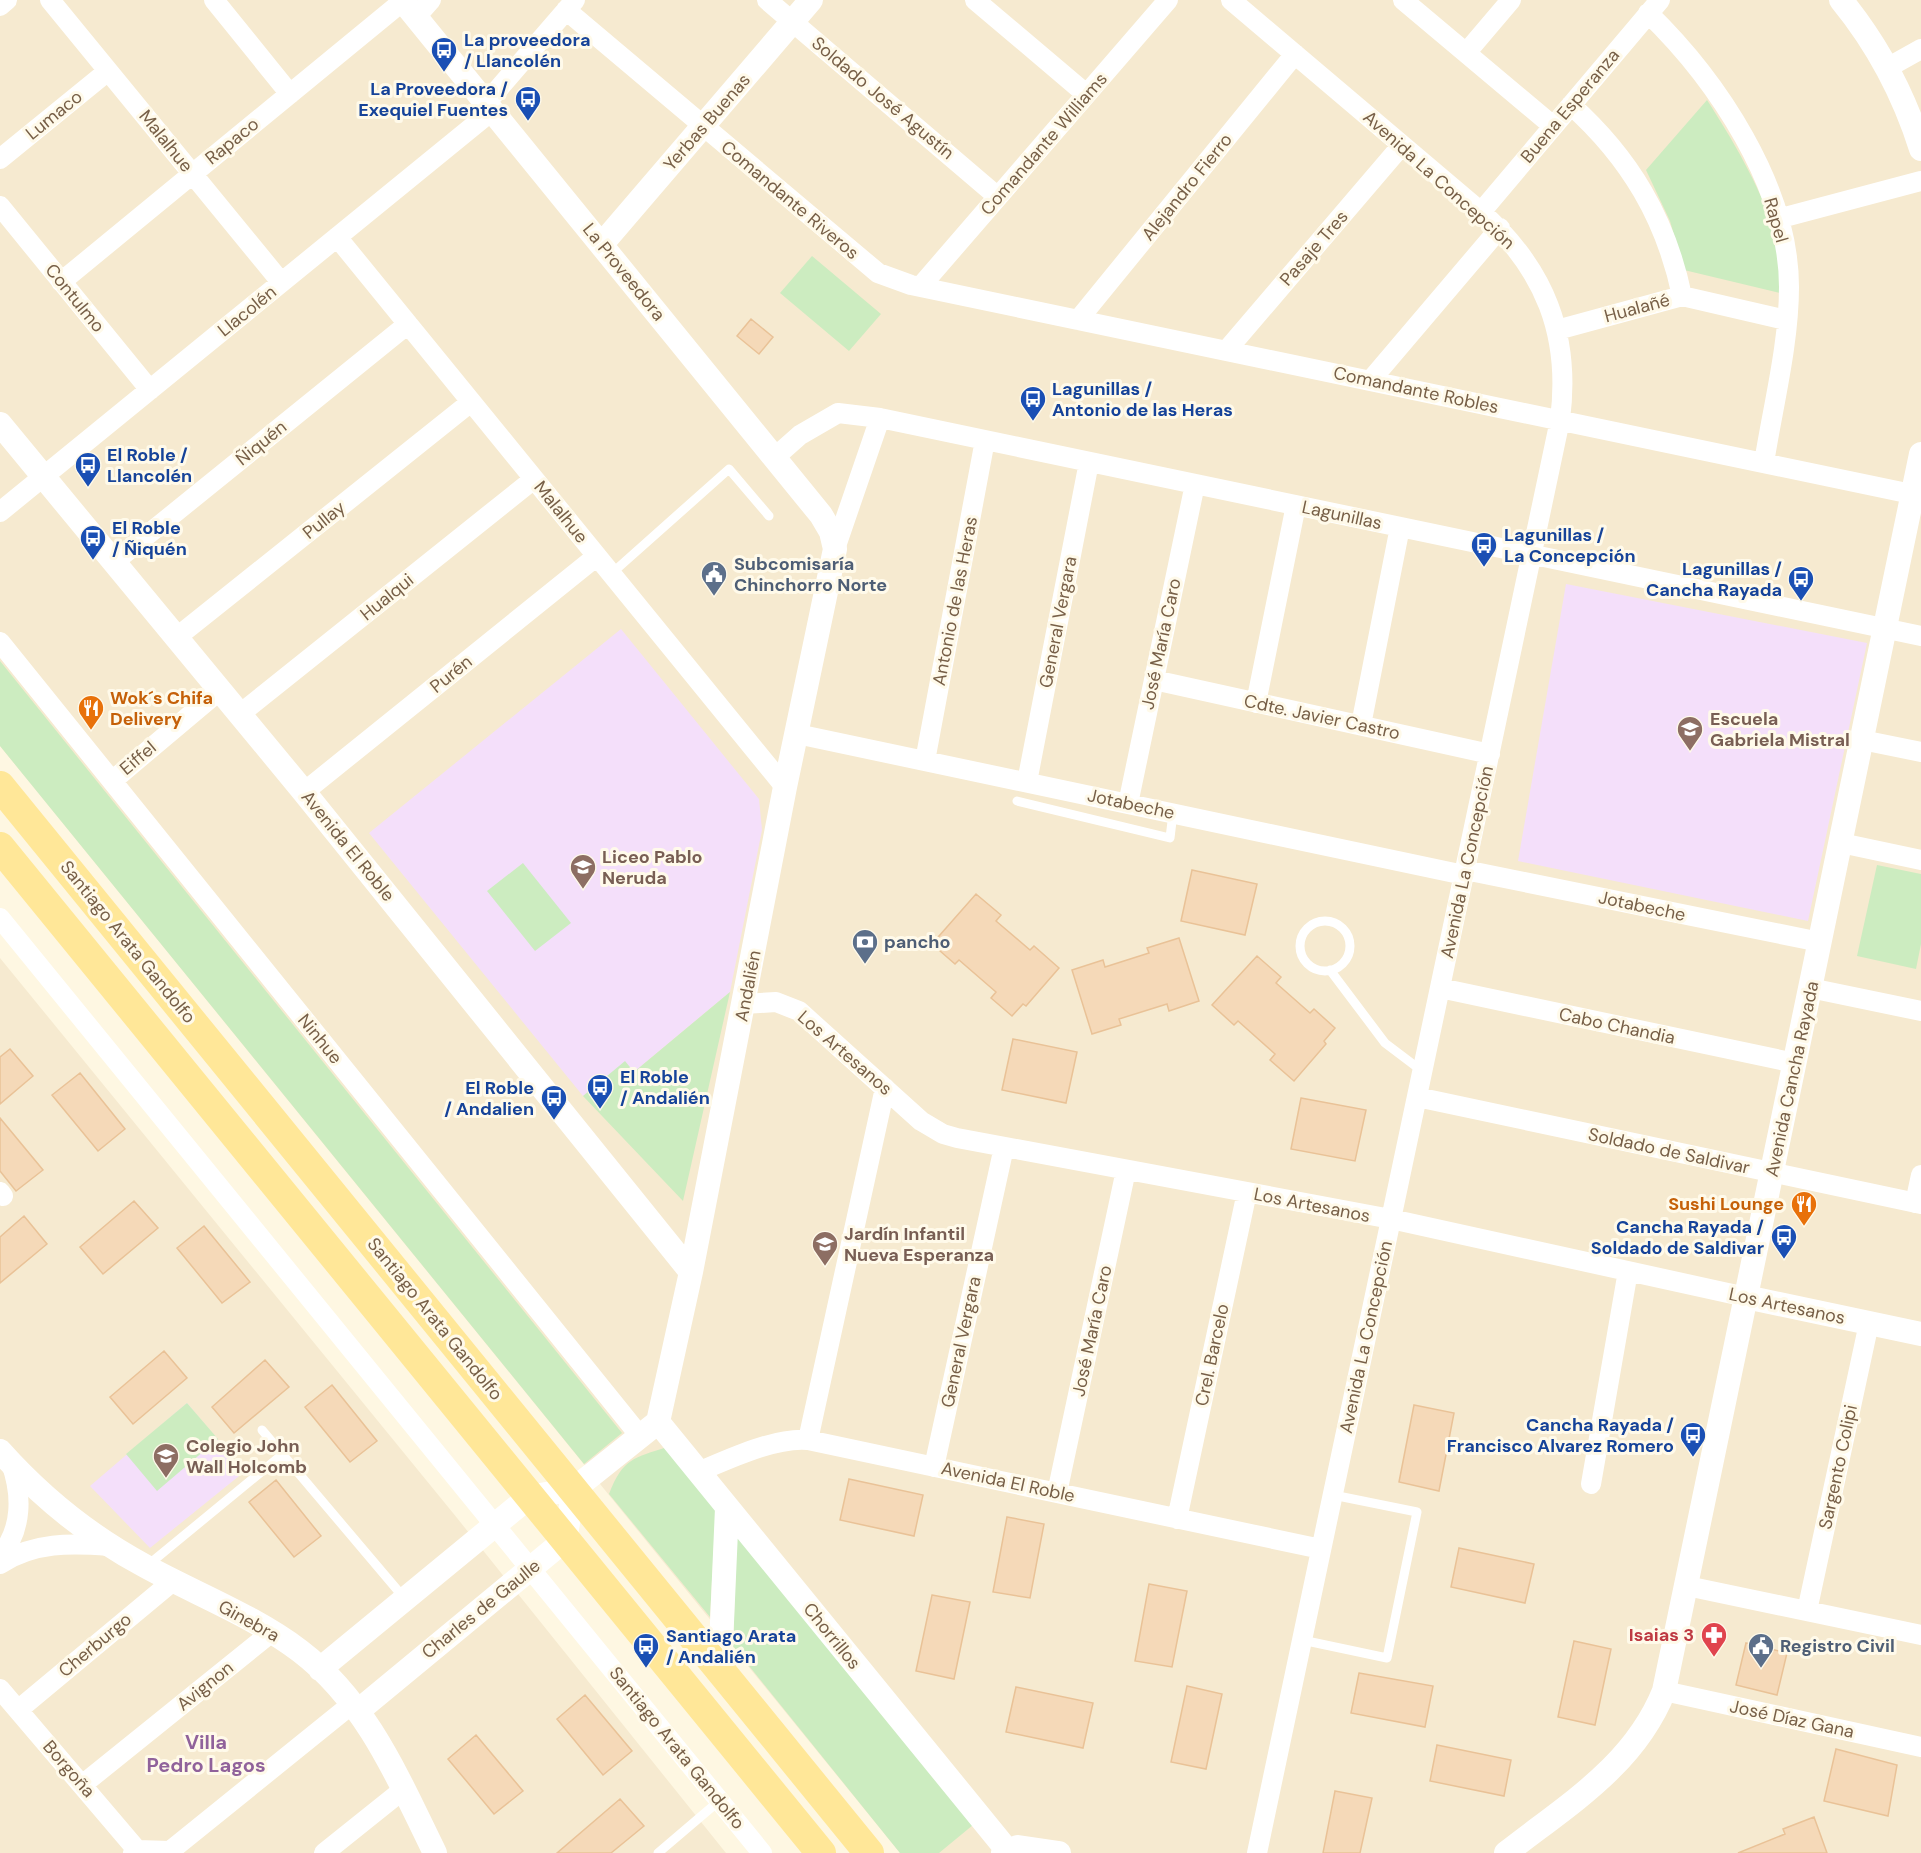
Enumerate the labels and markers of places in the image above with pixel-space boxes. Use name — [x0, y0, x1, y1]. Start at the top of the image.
place label: La proveedora / Llancolén — [464, 28, 591, 73]
bus stop icon: La proveedora / Llancolén — [429, 35, 459, 73]
place label: La Proveedora / Exequiel Fuentes — [358, 77, 508, 122]
bus stop icon: La Proveedora / Exequiel Fuentes — [513, 84, 543, 122]
place label: Lagunillas / Antonio de las Heras — [1052, 377, 1233, 422]
bus stop icon: Lagunillas / Antonio de las Heras — [1018, 384, 1048, 422]
place label: El Roble / Llancolén — [107, 443, 192, 488]
bus stop icon: El Roble / Llancolén — [73, 450, 103, 488]
place label: El Roble / Ñiquén — [112, 516, 187, 561]
bus stop icon: El Roble / Ñiquén — [78, 523, 108, 561]
place label: Lagunillas / La Concepción — [1504, 523, 1636, 568]
bus stop icon: Lagunillas / La Concepción — [1469, 530, 1499, 568]
place label: Subcomisaría Chinchorro Norte — [734, 552, 887, 597]
place label: Lagunillas / Cancha Rayada — [1646, 557, 1782, 602]
public building icon: Subcomisaría Chinchorro Norte — [699, 559, 729, 597]
bus stop icon: Lagunillas / Cancha Rayada — [1786, 564, 1816, 602]
place label: Wok´s Chifa Delivery — [110, 686, 213, 731]
restaurant icon: Wok´s Chifa Delivery — [76, 693, 106, 731]
place label: Escuela Gabriela Mistral — [1710, 707, 1850, 752]
school or university icon: Escuela Gabriela Mistral — [1675, 714, 1705, 752]
place label: Liceo Pablo Neruda — [602, 845, 703, 890]
school or university icon: Liceo Pablo Neruda — [568, 852, 598, 890]
bank icon: pancho — [850, 927, 880, 965]
place label: pancho — [884, 930, 950, 954]
place label: El Roble / Andalién — [620, 1065, 710, 1110]
bus stop icon: El Roble / Andalién — [585, 1072, 615, 1110]
place label: El Roble / Andalien — [444, 1076, 534, 1121]
bus stop icon: El Roble / Andalien — [539, 1083, 569, 1121]
restaurant icon: Sushi Lounge — [1789, 1189, 1819, 1227]
place label: Sushi Lounge — [1668, 1192, 1784, 1216]
place label: Cancha Rayada / Soldado de Saldivar — [1591, 1215, 1764, 1260]
place label: Jardín Infantil Nueva Esperanza — [844, 1222, 994, 1267]
bus stop icon: Cancha Rayada / Soldado de Saldivar — [1769, 1222, 1799, 1260]
school or university icon: Jardín Infantil Nueva Esperanza — [810, 1229, 840, 1267]
place label: Cancha Rayada / Francisco Alvarez Romero — [1447, 1413, 1674, 1458]
bus stop icon: Cancha Rayada / Francisco Alvarez Romero — [1678, 1420, 1708, 1458]
place label: Colegio John Wall Holcomb — [186, 1434, 307, 1479]
school or university icon: Colegio John Wall Holcomb — [151, 1441, 181, 1479]
pharmacy icon: Isaias 3 — [1699, 1620, 1729, 1658]
place label: Isaias 3 — [1629, 1623, 1694, 1647]
place label: Santiago Arata / Andalién — [666, 1624, 796, 1669]
bus stop icon: Santiago Arata / Andalién — [631, 1631, 661, 1669]
public building icon: Registro Civil — [1746, 1631, 1776, 1669]
place label: Registro Civil — [1780, 1634, 1895, 1658]

